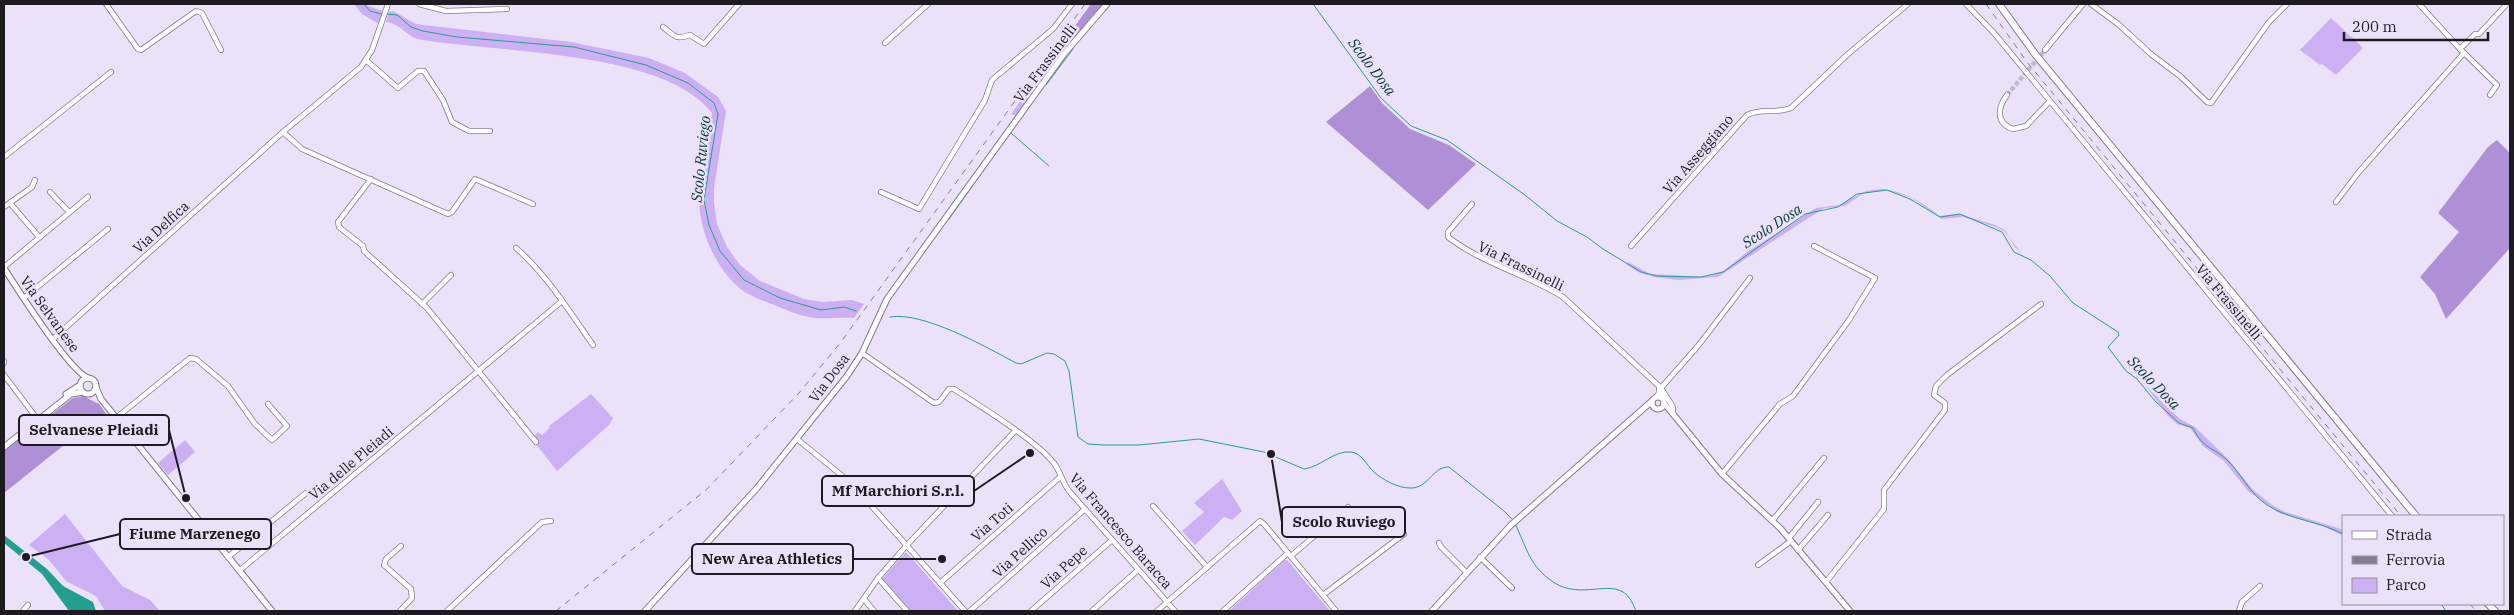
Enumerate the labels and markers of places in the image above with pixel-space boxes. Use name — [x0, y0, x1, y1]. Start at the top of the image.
callout: Selvanese Pleiadi — [19, 415, 169, 445]
callout: Mf Marchiori S.r.l. — [822, 476, 974, 506]
callout: Scolo Ruviego — [1282, 507, 1405, 537]
callout: Fiume Marzenego — [120, 519, 271, 549]
callout: New Area Athletics — [692, 544, 853, 574]

